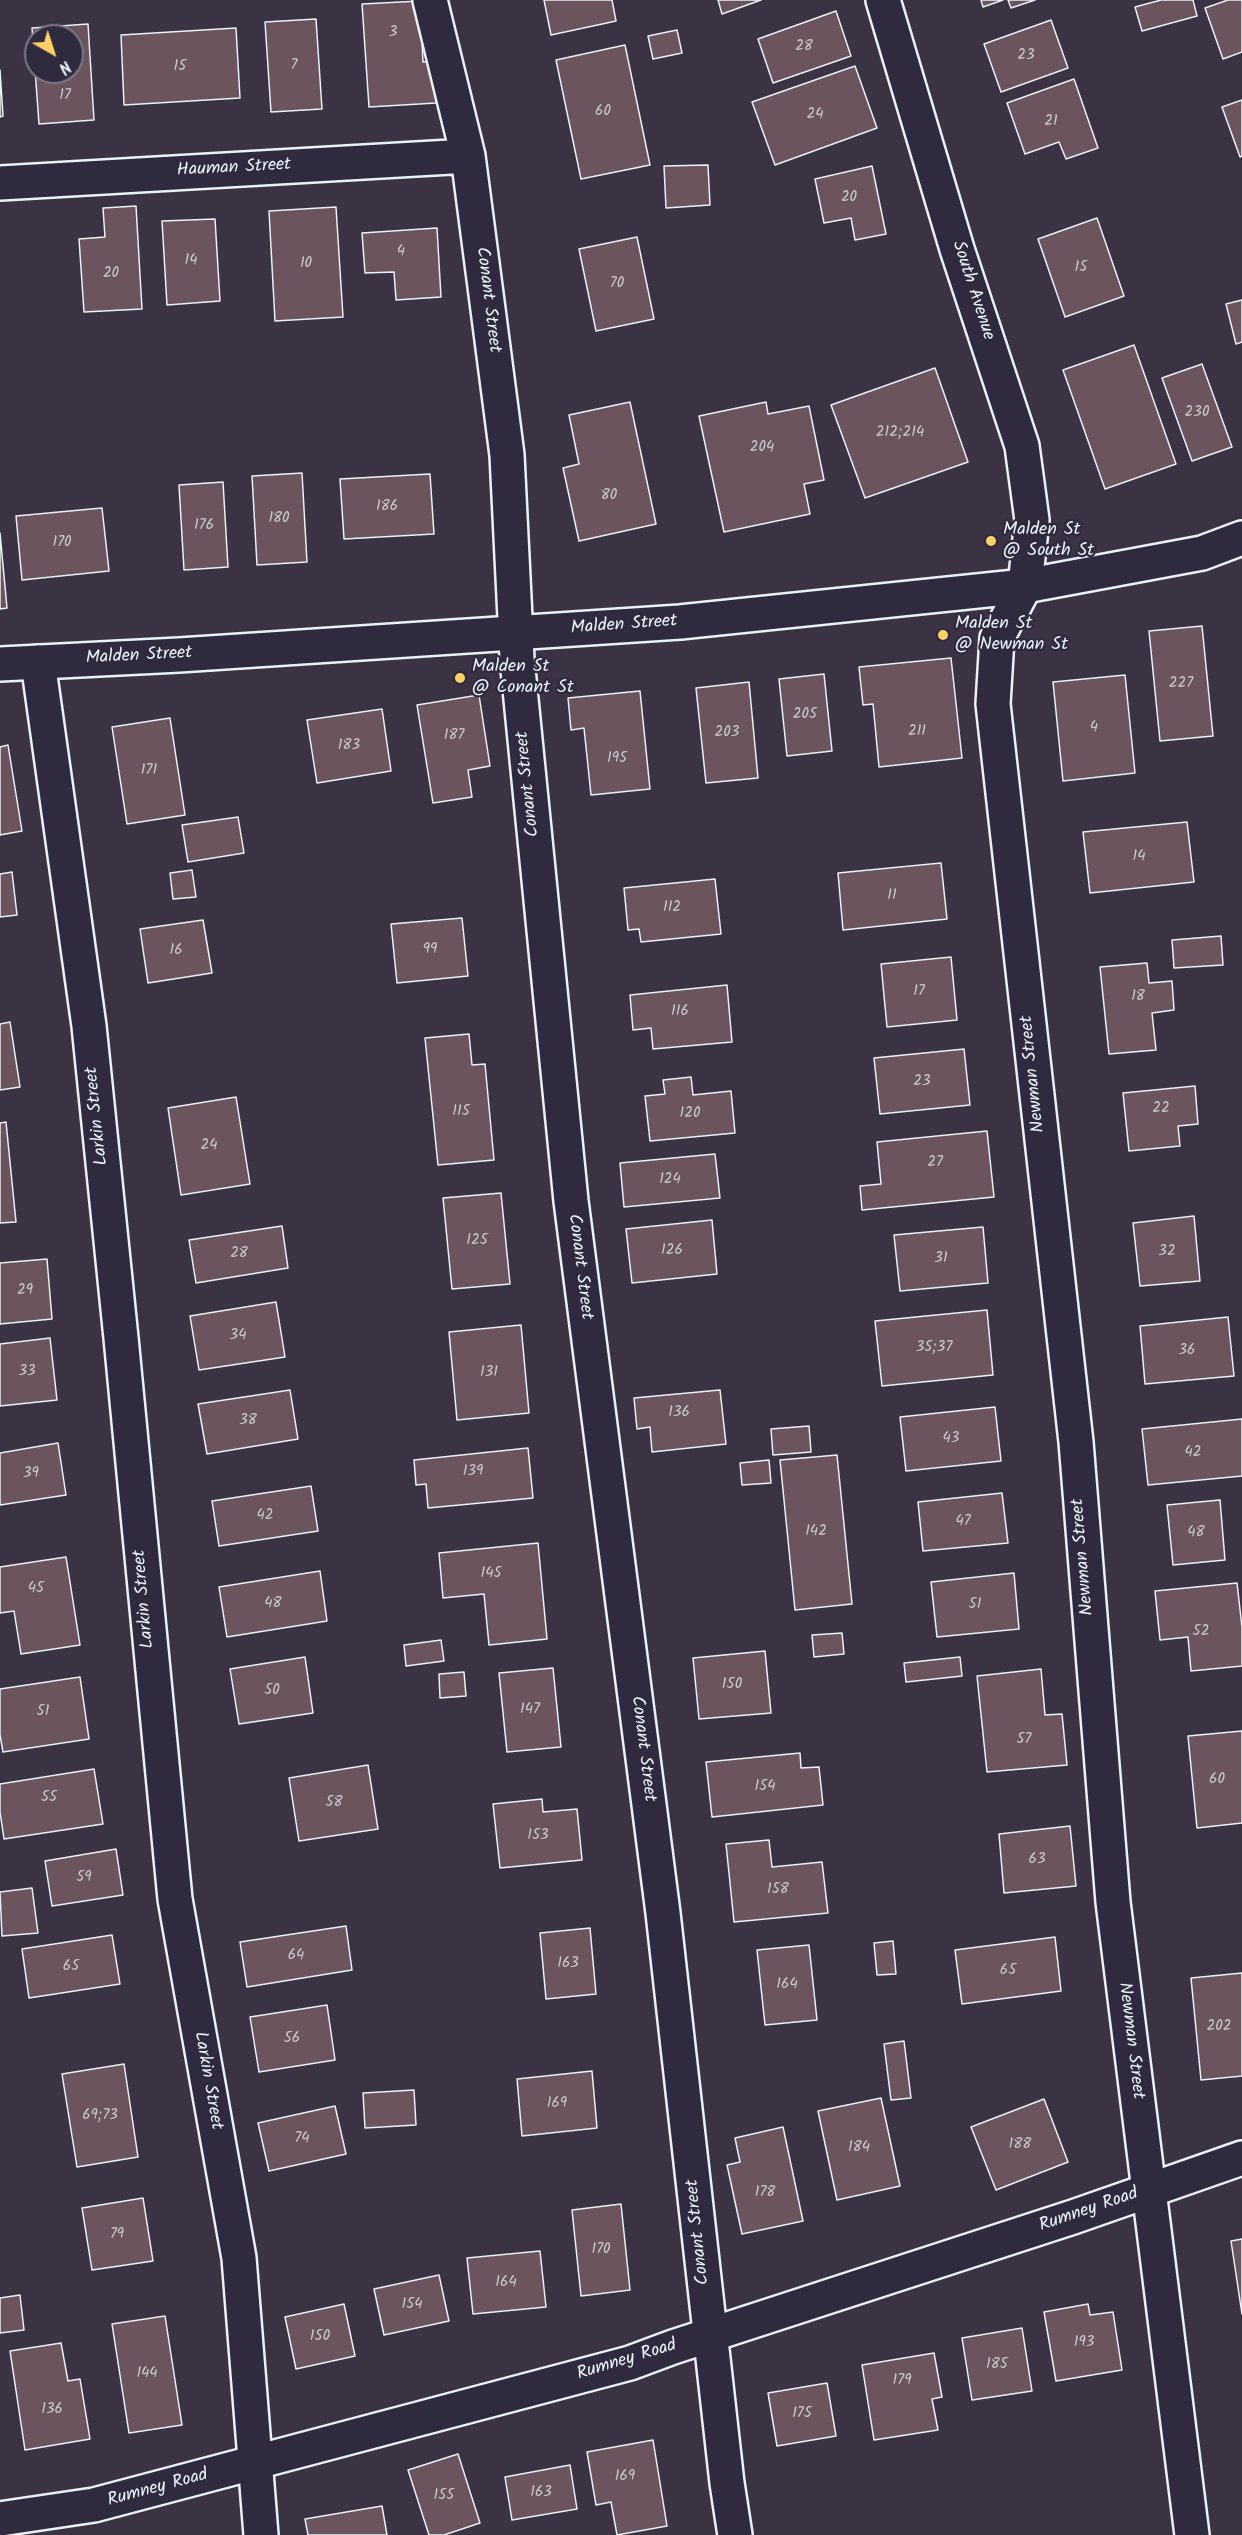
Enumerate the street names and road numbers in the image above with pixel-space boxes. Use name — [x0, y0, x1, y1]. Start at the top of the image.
street label: Hauman Street — [176, 155, 292, 183]
street label: South Avenue — [946, 239, 998, 343]
street label: Conant Street — [470, 246, 504, 354]
street label: Malden Street — [570, 612, 678, 640]
street label: Malden Street — [85, 643, 193, 671]
street label: Conant Street — [513, 730, 545, 838]
street label: Newman Street — [1017, 1014, 1051, 1134]
street label: Larkin Street — [82, 1065, 114, 1167]
street label: Conant Street — [562, 1213, 596, 1321]
street label: Newman Street — [1068, 1497, 1100, 1617]
street label: Larkin Street — [130, 1549, 160, 1649]
street label: Conant Street — [625, 1695, 659, 1803]
street label: Newman Street — [1112, 1981, 1148, 2101]
street label: Larkin Street — [188, 2030, 226, 2132]
street label: Conant Street — [683, 2178, 715, 2286]
street label: Rumney Road — [1037, 2184, 1141, 2238]
street label: Rumney Road — [575, 2336, 679, 2386]
street label: Rumney Road — [105, 2465, 211, 2513]

